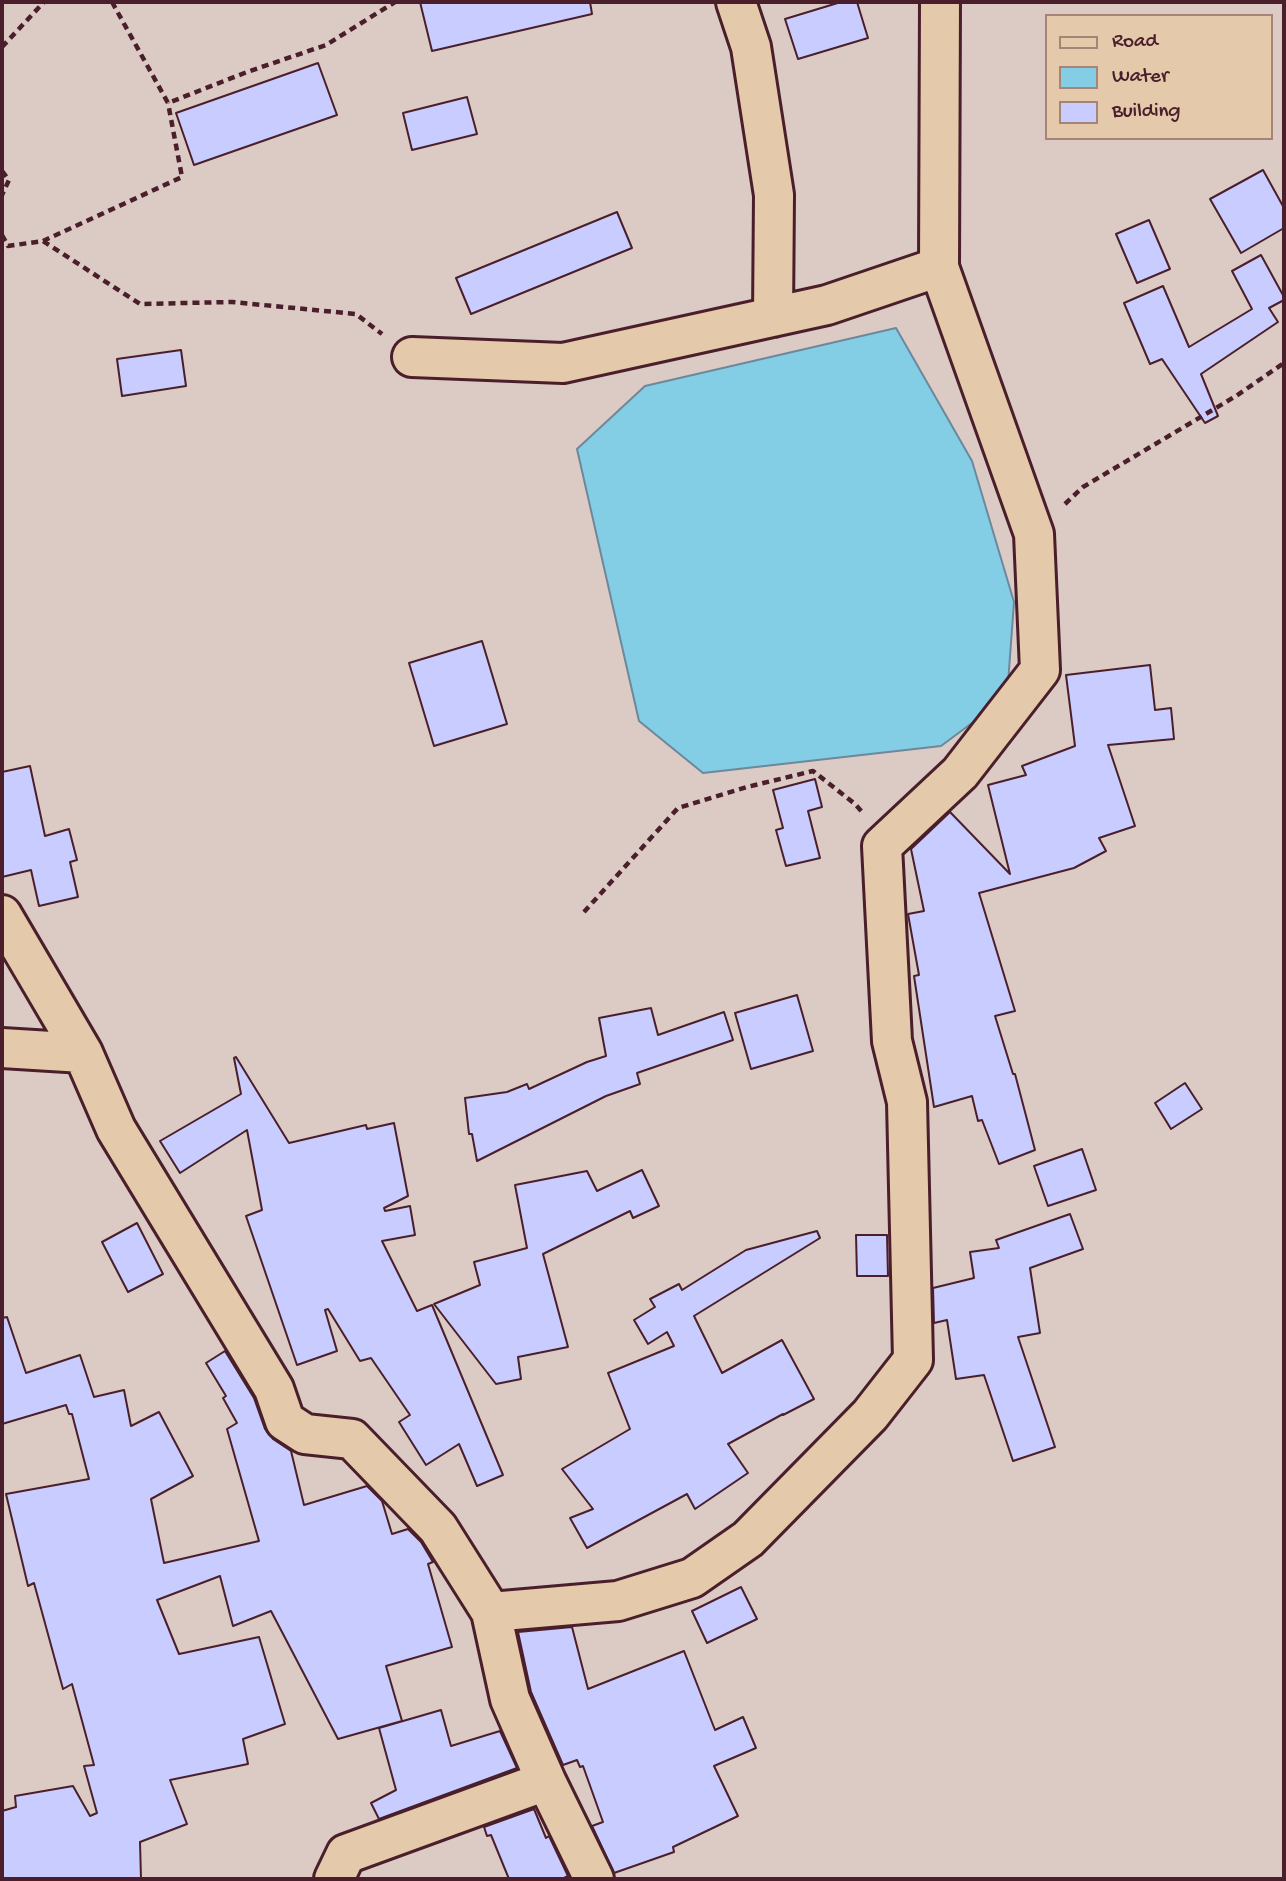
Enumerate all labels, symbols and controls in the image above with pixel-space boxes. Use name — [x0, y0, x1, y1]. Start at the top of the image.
legend — [1044, 14, 1272, 140]
text: Road — [1112, 30, 1158, 55]
text: Water — [1112, 65, 1168, 90]
text: Building — [1112, 100, 1181, 125]

